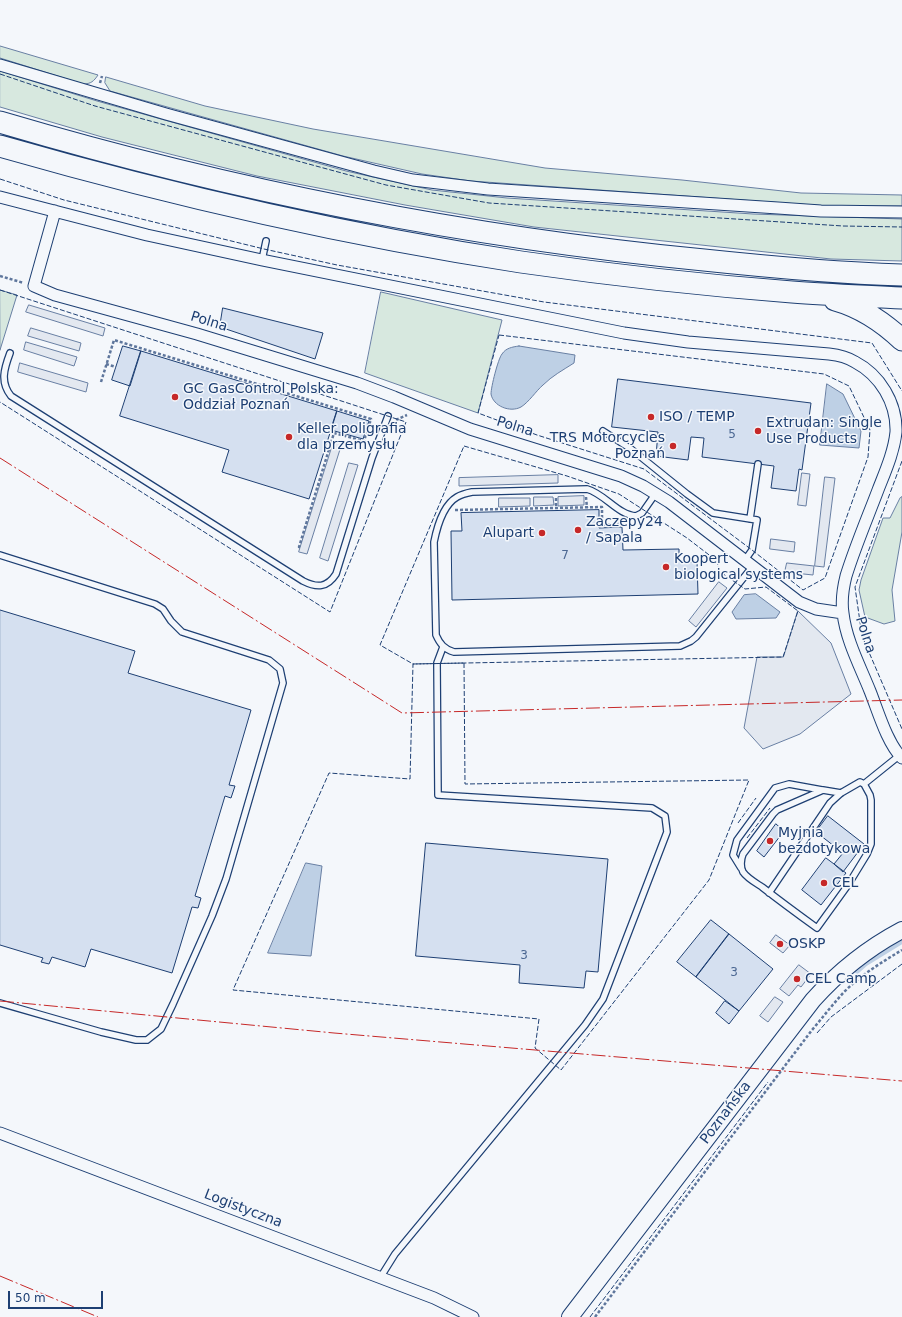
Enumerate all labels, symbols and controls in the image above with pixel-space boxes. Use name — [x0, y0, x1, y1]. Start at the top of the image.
street label: Polna — [188, 308, 230, 336]
place label: GC GasControl Polska: Oddział Poznań — [183, 381, 339, 414]
marker: GC GasControl Polska: Oddział Poznań — [170, 392, 180, 402]
place label: ISO / TEMP — [659, 409, 735, 425]
marker: ISO / TEMP — [646, 412, 656, 422]
street label: Polna — [494, 413, 536, 441]
place label: Extrudan: Single Use Products — [766, 415, 882, 448]
place label: Keller poligrafia dla przemysłu — [297, 421, 407, 454]
marker: Extrudan: Single Use Products — [753, 426, 763, 436]
house number: 5 — [728, 428, 736, 442]
place label: TRS Motorcycles Poznań — [550, 430, 665, 462]
marker: Keller poligrafia dla przemysłu — [284, 432, 294, 442]
marker: TRS Motorcycles Poznań — [668, 441, 678, 451]
place label: Zaczepy24 / Sapala — [586, 514, 663, 546]
place label: Alupart — [483, 525, 534, 541]
marker: Zaczepy24 / Sapala — [573, 525, 583, 535]
marker: Alupart — [537, 528, 547, 538]
house number: 7 — [561, 549, 569, 563]
place label: Koopert biological systems — [674, 551, 803, 584]
marker: Koopert biological systems — [661, 562, 671, 572]
street label: Polna — [851, 614, 879, 656]
place label: Myjnia bezdotykowa — [778, 825, 870, 858]
marker: Myjnia bezdotykowa — [765, 836, 775, 846]
place label: CEL — [832, 875, 858, 891]
marker: CEL — [819, 878, 829, 888]
place label: OSKP — [788, 936, 826, 952]
marker: OSKP — [775, 939, 785, 949]
house number: 3 — [520, 949, 528, 963]
house number: 3 — [730, 966, 738, 980]
place label: CEL Camp — [805, 971, 877, 987]
marker: CEL Camp — [792, 974, 802, 984]
street label: Poznańska — [697, 1078, 755, 1148]
street label: Logistyczna — [201, 1186, 285, 1232]
scale bar — [10, 1283, 105, 1309]
text: 50 m — [15, 1291, 46, 1305]

